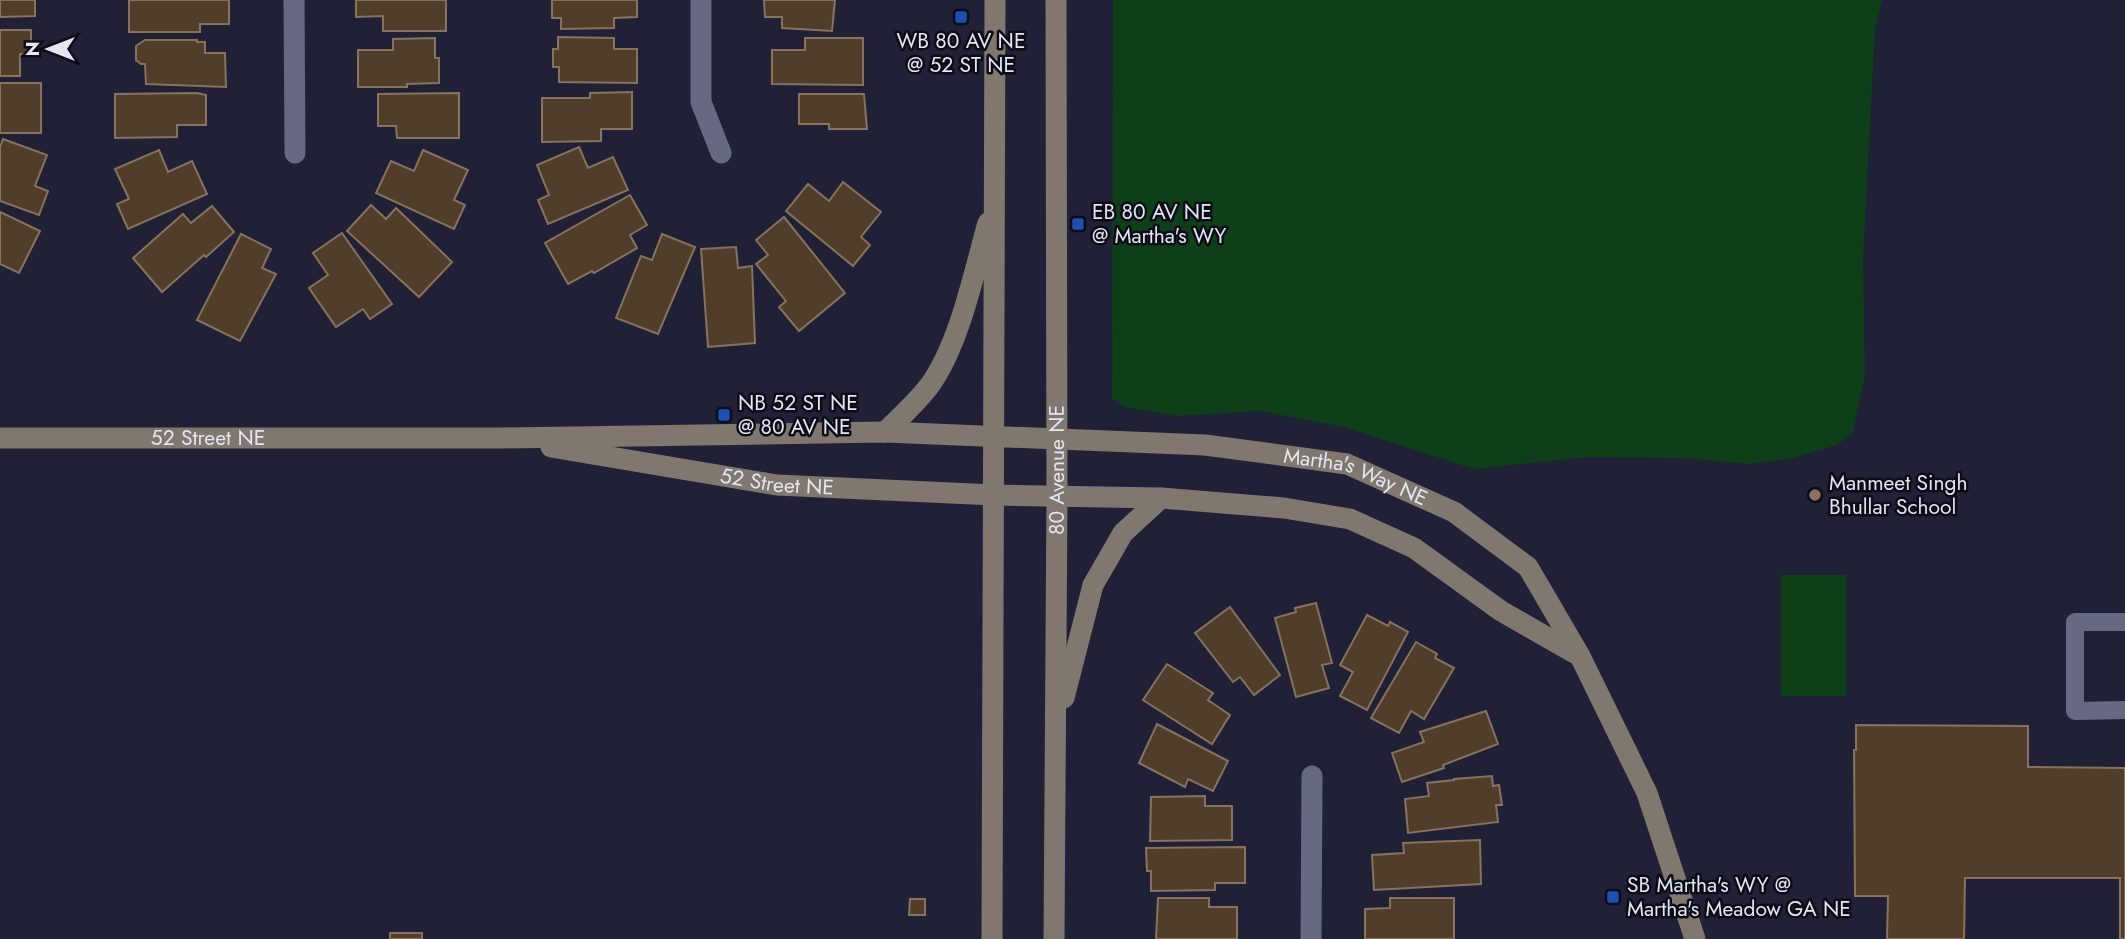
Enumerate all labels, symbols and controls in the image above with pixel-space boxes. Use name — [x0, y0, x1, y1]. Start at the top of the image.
marker: WB 80 AV NE @ 52 ST NE — [953, 9, 969, 25]
north arrow — [14, 14, 84, 84]
place label: WB 80 AV NE @ 52 ST NE — [897, 26, 1025, 80]
text: N — [19, 41, 46, 57]
place label: EB 80 AV NE @ Martha's WY — [1092, 197, 1227, 251]
marker: EB 80 AV NE @ Martha's WY — [1070, 216, 1086, 232]
place label: NB 52 ST NE @ 80 AV NE — [738, 388, 858, 442]
street label: 80 Avenue NE — [1042, 405, 1072, 535]
marker: NB 52 ST NE @ 80 AV NE — [716, 407, 732, 423]
street label: 52 Street NE — [151, 423, 265, 453]
street label: Martha's Way NE — [1282, 441, 1432, 513]
street label: 52 Street NE — [718, 461, 835, 503]
place label: Manmeet Singh Bhullar School — [1829, 468, 1967, 522]
marker: Manmeet Singh Bhullar School — [1807, 487, 1823, 503]
place label: SB Martha's WY @ Martha's Meadow GA NE — [1627, 870, 1851, 924]
marker: SB Martha's WY @ Martha's Meadow GA NE — [1605, 889, 1621, 905]

